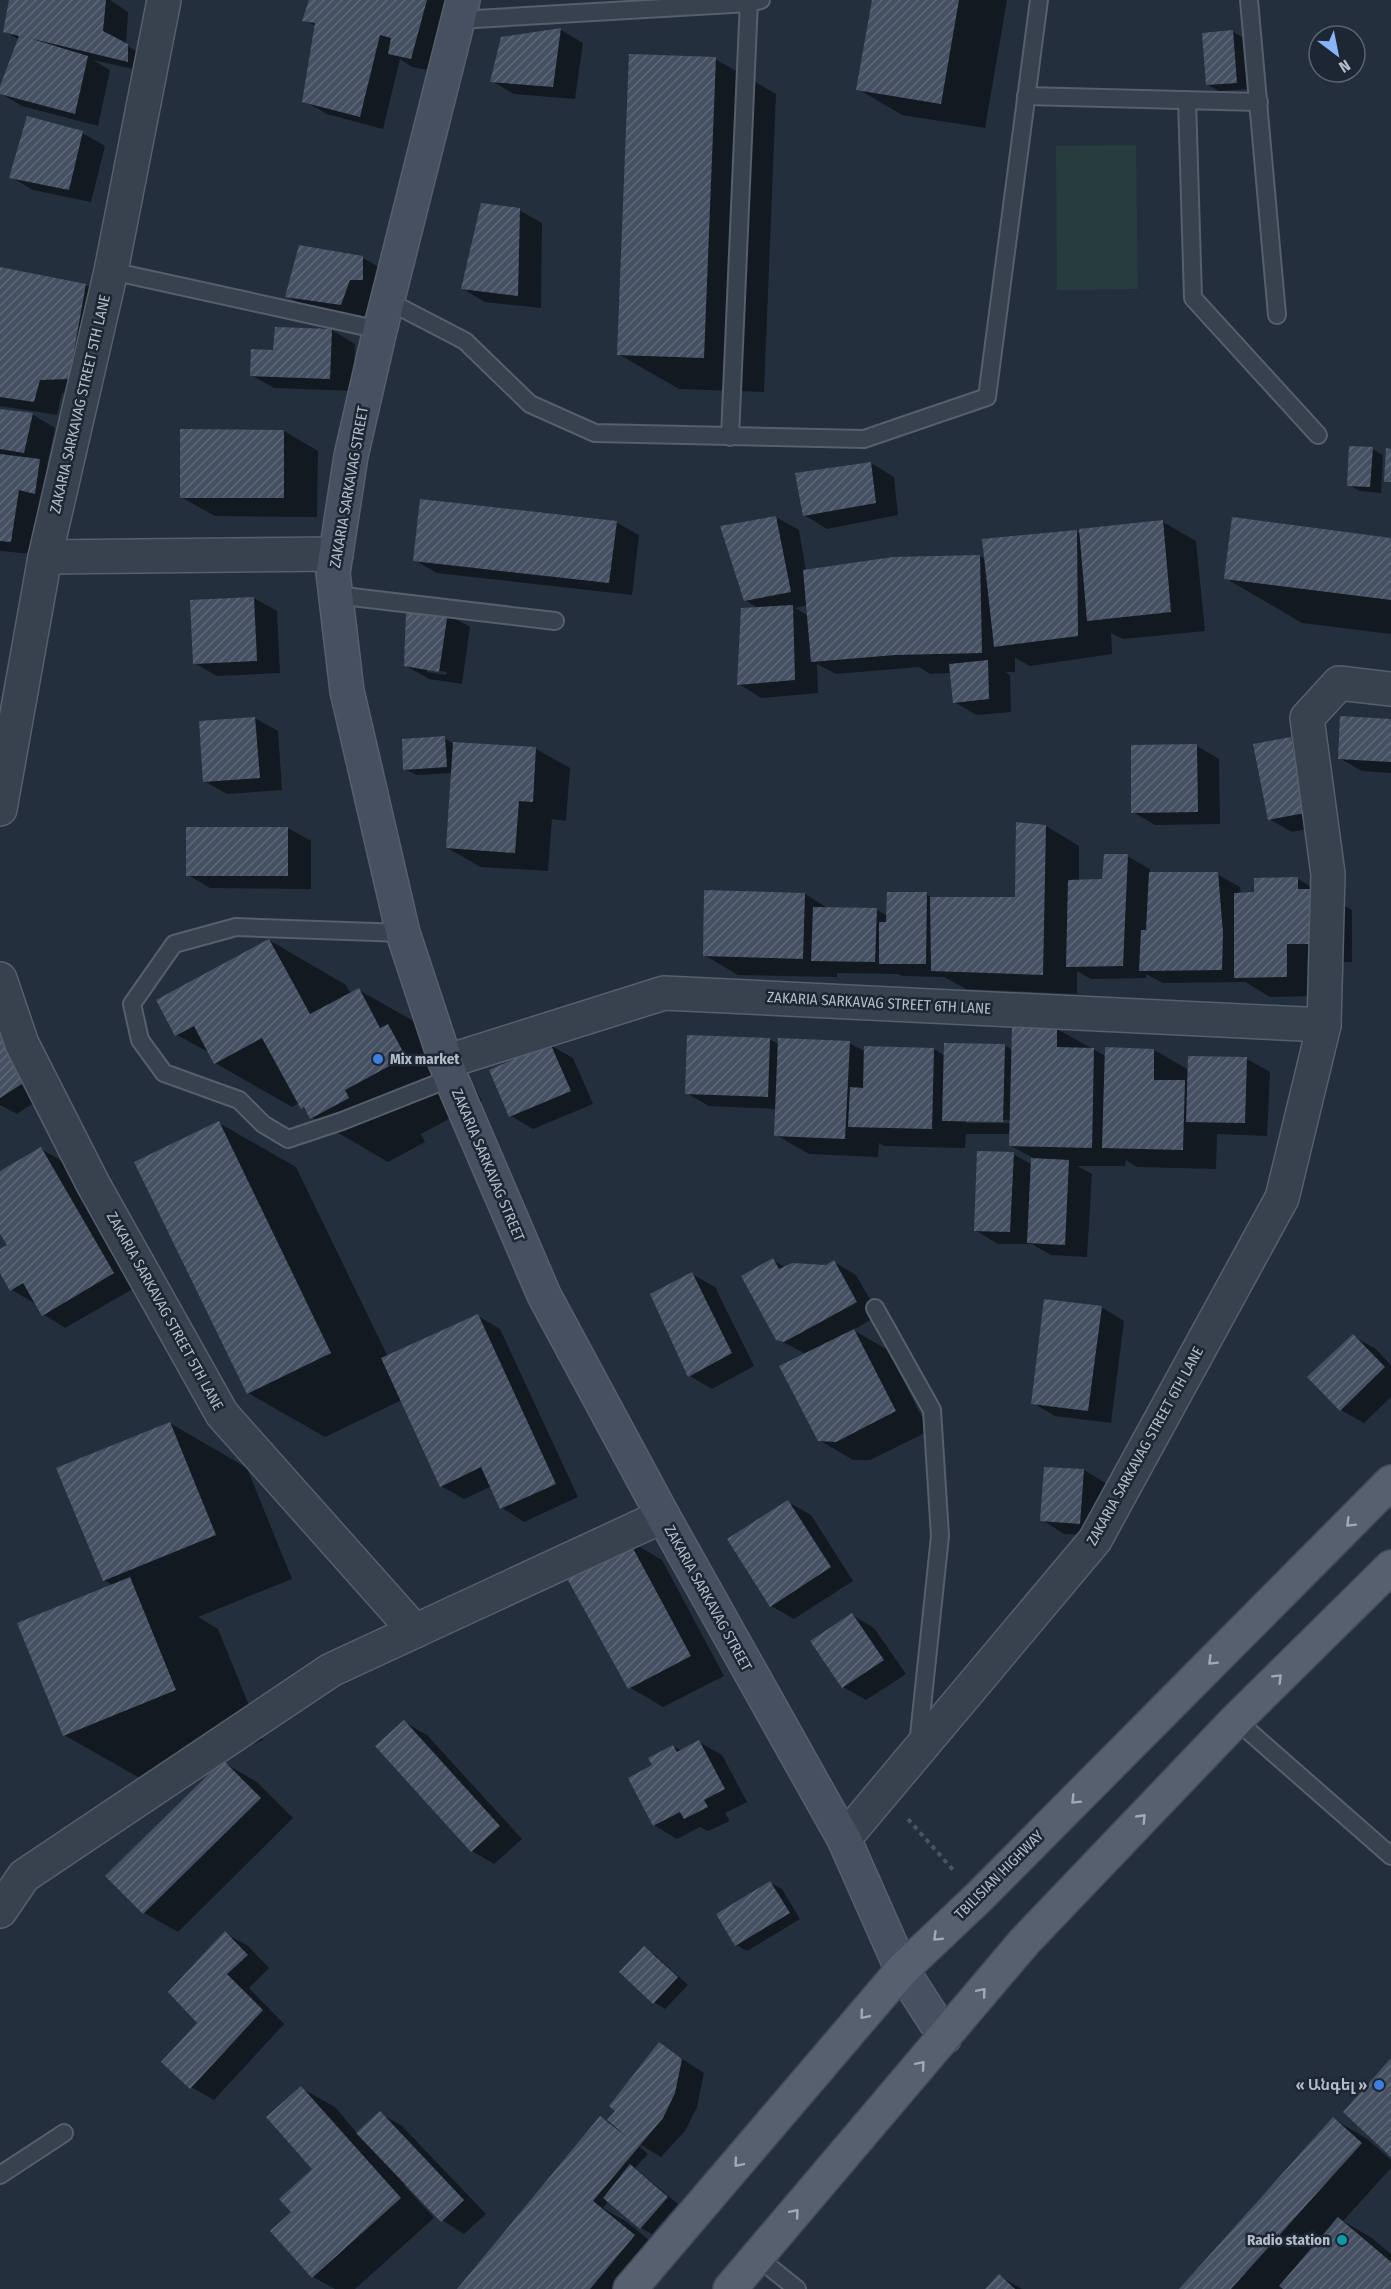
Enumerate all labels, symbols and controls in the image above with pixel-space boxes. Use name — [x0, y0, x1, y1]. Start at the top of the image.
north arrow — [1307, 24, 1367, 84]
text: N — [1336, 56, 1354, 77]
street label: ZAKARIA SARKAVAG STREET 5TH LANE — [46, 293, 114, 515]
street label: ZAKARIA SARKAVAG STREET — [326, 405, 372, 569]
street label: ZAKARIA SARKAVAG STREET 6TH LANE — [767, 988, 991, 1018]
place label: Mix market — [390, 1050, 460, 1068]
marker: Mix market — [371, 1052, 385, 1066]
street label: ZAKARIA SARKAVAG STREET — [448, 1086, 528, 1244]
street label: ZAKARIA SARKAVAG STREET 5TH LANE — [103, 1209, 227, 1413]
street label: ZAKARIA SARKAVAG STREET 6TH LANE — [1083, 1344, 1207, 1548]
one-way arrow — [1346, 1516, 1357, 1527]
street label: ZAKARIA SARKAVAG STREET — [660, 1522, 756, 1674]
one-way arrow — [1209, 1654, 1220, 1665]
one-way arrow — [1271, 1674, 1282, 1685]
one-way arrow — [1071, 1792, 1082, 1803]
one-way arrow — [1135, 1814, 1146, 1825]
street label: TBILISIAN HIGHWAY — [951, 1827, 1047, 1923]
one-way arrow — [933, 1930, 944, 1941]
one-way arrow — [975, 1988, 986, 1999]
one-way arrow — [860, 2008, 871, 2019]
one-way arrow — [914, 2061, 925, 2072]
place label: « Անգել » — [1296, 2076, 1367, 2094]
marker: « Անգել » — [1372, 2078, 1386, 2092]
one-way arrow — [734, 2156, 745, 2167]
one-way arrow — [787, 2209, 798, 2220]
place label: Radio station — [1247, 2231, 1330, 2249]
marker: Radio station — [1335, 2233, 1349, 2247]

